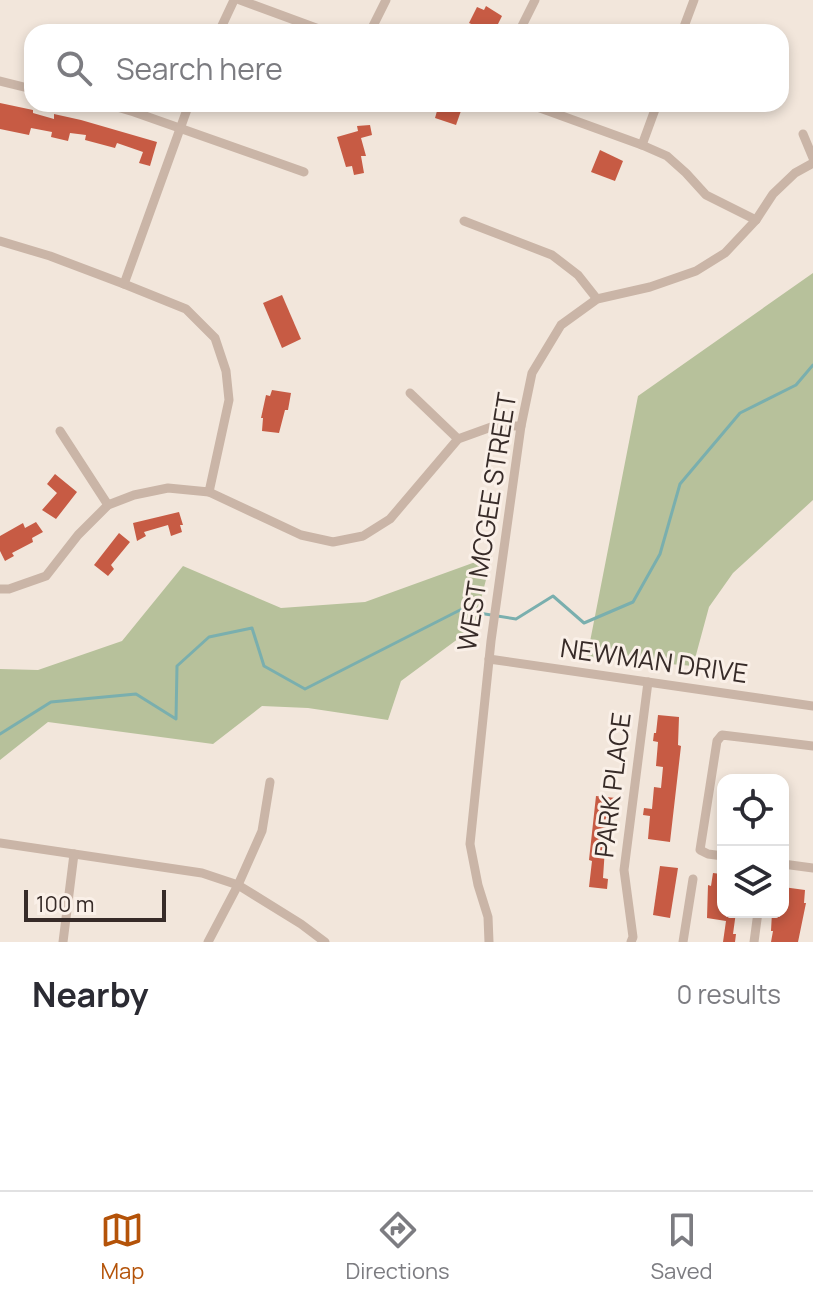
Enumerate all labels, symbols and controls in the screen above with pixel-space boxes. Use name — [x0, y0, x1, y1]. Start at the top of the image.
search box — [24, 24, 789, 112]
icon: search — [52, 46, 96, 90]
text: Search here — [116, 48, 283, 89]
street label: WEST MCGEE STREET — [448, 390, 524, 654]
street label: NEWMAN DRIVE — [558, 629, 750, 691]
street label: PARK PLACE — [585, 710, 639, 859]
map controls — [717, 774, 789, 918]
button: locate — [717, 774, 789, 846]
button: layers — [717, 846, 789, 918]
scale bar — [24, 886, 166, 922]
text: 100 m — [36, 889, 94, 919]
text: Nearby — [32, 971, 148, 1017]
text: 0 results — [676, 976, 781, 1012]
tab: Map — [100, 1208, 144, 1286]
tab: Directions — [345, 1208, 450, 1286]
tab: Saved — [651, 1208, 713, 1286]

